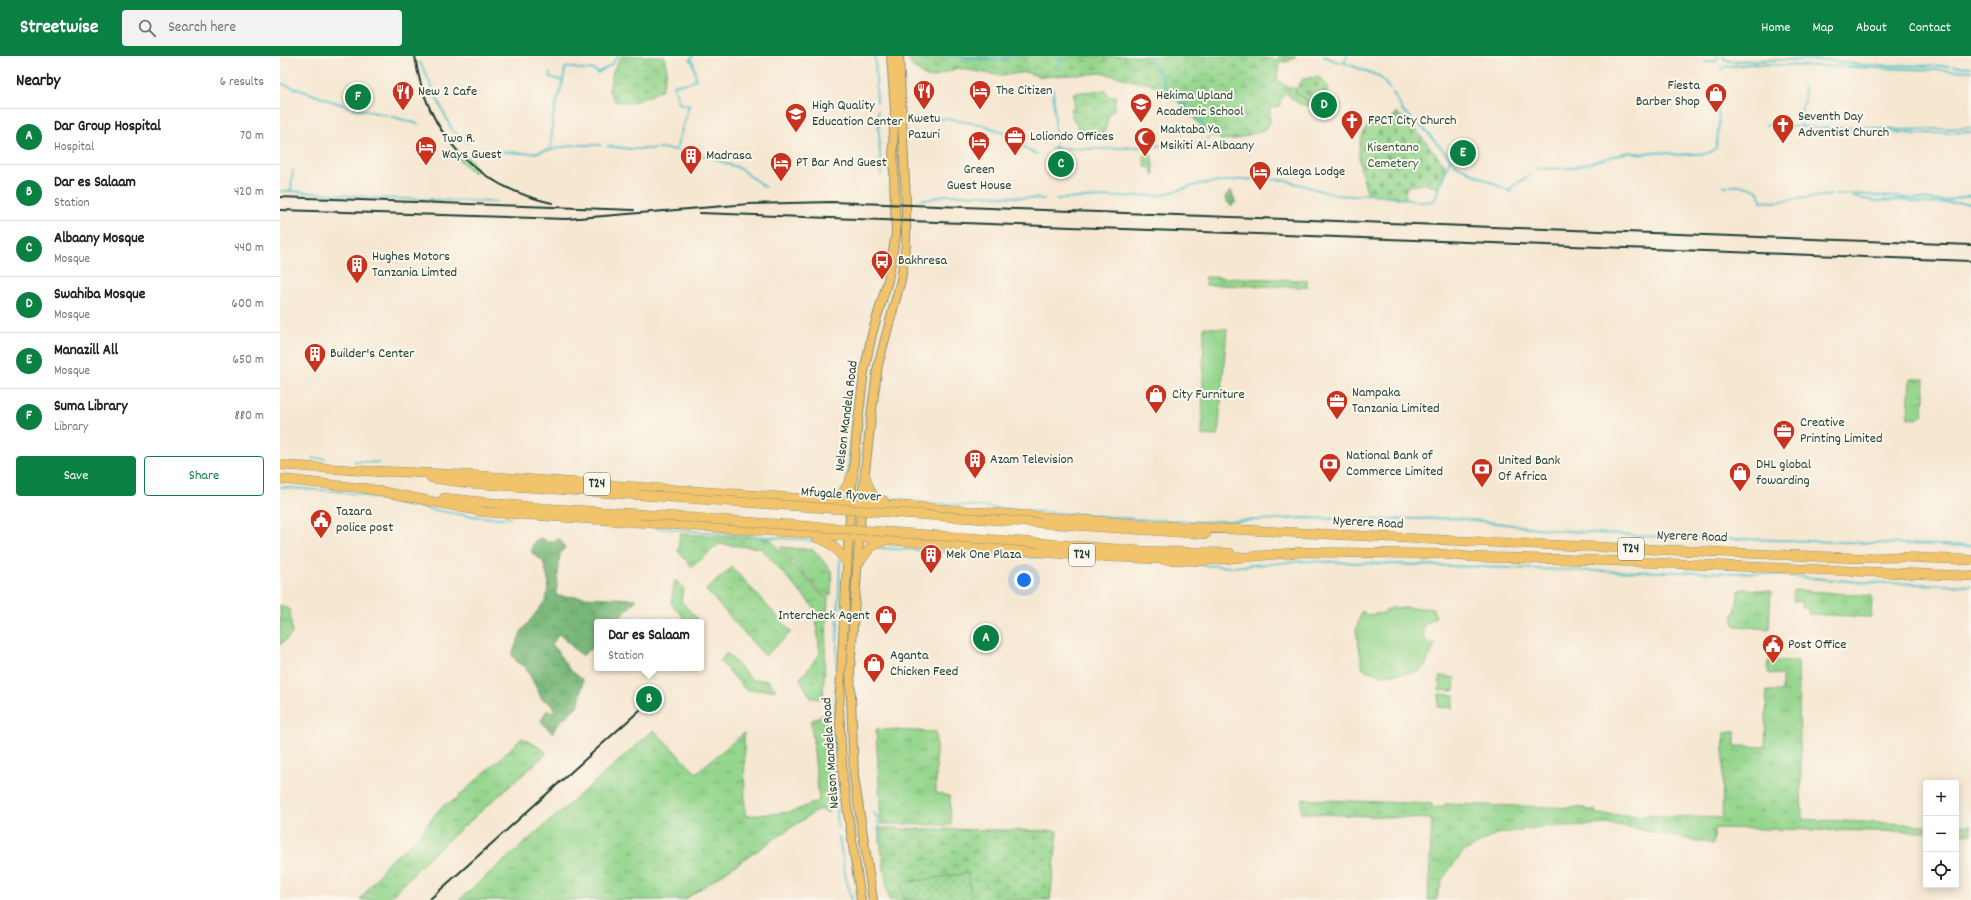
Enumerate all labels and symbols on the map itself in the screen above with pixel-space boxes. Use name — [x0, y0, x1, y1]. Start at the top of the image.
place label: Fiesta Barber Shop — [1636, 76, 1700, 112]
restaurant icon: Kwetu Pazuri — [911, 78, 937, 111]
hotel icon: The Citizen — [967, 78, 993, 111]
restaurant icon: New 2 Cafe — [390, 79, 416, 112]
place label: The Citizen — [996, 81, 1053, 101]
shop icon: Fiesta Barber Shop — [1703, 81, 1729, 114]
pin: F — [345, 82, 371, 112]
place label: New 2 Cafe — [418, 82, 477, 102]
place label: Hekima Upland Academic School — [1156, 86, 1244, 122]
pin: D — [1311, 90, 1337, 120]
school or university icon: Hekima Upland Academic School — [1128, 91, 1154, 124]
place label: High Quality Education Center — [812, 96, 904, 132]
school or university icon: High Quality Education Center — [783, 101, 809, 134]
place label: Seventh Day Adventist Church — [1798, 107, 1889, 143]
church icon: FPCT City Church — [1339, 108, 1365, 141]
place label: Kwetu Pazuri — [908, 109, 940, 145]
place label: FPCT City Church — [1368, 111, 1456, 131]
church icon: Seventh Day Adventist Church — [1770, 112, 1796, 145]
place label: Maktaba Ya Msikiti Al-Albaany — [1160, 120, 1254, 156]
office icon: Loliondo Offices — [1002, 124, 1028, 157]
mosque icon: Maktaba Ya Msikiti Al-Albaany — [1132, 125, 1158, 158]
place label: Loliondo Offices — [1030, 127, 1114, 147]
place label: Two R. Ways Guest — [442, 129, 502, 165]
hotel icon: Green Guest House — [966, 129, 992, 162]
hotel icon: Two R. Ways Guest — [413, 134, 439, 167]
park label: Kisentano Cemetery — [1367, 138, 1419, 174]
pin: E — [1450, 138, 1476, 168]
building icon: Madrasa — [678, 143, 704, 176]
place label: Madrasa — [706, 146, 752, 166]
pin: C — [1048, 149, 1074, 179]
hotel icon: PT Bar And Guest — [768, 150, 794, 183]
place label: PT Bar And Guest — [796, 153, 887, 173]
hotel icon: Kalega Lodge — [1247, 159, 1273, 192]
place label: Green Guest House — [946, 160, 1012, 196]
place label: Kalega Lodge — [1276, 162, 1345, 182]
place label: Hughes Motors Tanzania Limted — [372, 247, 457, 283]
bus stop icon: Bakhresa — [869, 248, 895, 281]
place label: Bakhresa — [898, 251, 948, 271]
building icon: Hughes Motors Tanzania Limted — [344, 252, 370, 285]
building icon: Builder's Center — [302, 341, 328, 374]
place label: Builder's Center — [330, 344, 415, 364]
street label: Nelson Mandela Road — [830, 359, 864, 473]
shop icon: City Furniture — [1143, 382, 1169, 415]
place label: Nampaka Tanzania Limited — [1352, 383, 1440, 419]
place label: City Furniture — [1172, 385, 1245, 405]
office icon: Nampaka Tanzania Limited — [1324, 388, 1350, 421]
place label: Creative Printing Limited — [1800, 413, 1882, 449]
office icon: Creative Printing Limited — [1771, 418, 1797, 451]
place label: National Bank of Commerce Limited — [1346, 446, 1443, 482]
building icon: Azam Television — [962, 447, 988, 480]
place label: Azam Television — [990, 450, 1073, 470]
bank icon: National Bank of Commerce Limited — [1317, 451, 1343, 484]
place label: United Bank Of Africa — [1498, 451, 1561, 487]
place label: DHL global fowarding — [1756, 455, 1812, 491]
bank icon: United Bank Of Africa — [1469, 456, 1495, 489]
shop icon: DHL global fowarding — [1727, 460, 1753, 493]
road number: T24 — [584, 473, 610, 495]
street label: Mfugale flyover — [800, 482, 883, 508]
place label: Tazara police post — [336, 502, 393, 538]
public building icon: Tazara police post — [308, 507, 334, 540]
street label: Nyerere Road — [1332, 511, 1404, 535]
street label: Nyerere Road — [1656, 526, 1728, 548]
road number: T24 — [1618, 538, 1644, 560]
building icon: Mek One Plaza — [918, 542, 944, 575]
road number: T24 — [1069, 544, 1095, 566]
place label: Mek One Plaza — [946, 545, 1022, 565]
your location — [1014, 570, 1034, 590]
shop icon: Intercheck Agent — [873, 603, 899, 636]
place label: Intercheck Agent — [778, 606, 870, 626]
pin: A — [973, 623, 999, 653]
public building icon: Post Office — [1760, 632, 1786, 665]
place label: Post Office — [1788, 635, 1846, 655]
place label: Aganta Chicken Feed — [890, 646, 958, 682]
shop icon: Aganta Chicken Feed — [861, 651, 887, 684]
pin: B — [636, 684, 662, 714]
street label: Nelson Mandela Road — [817, 697, 845, 809]

